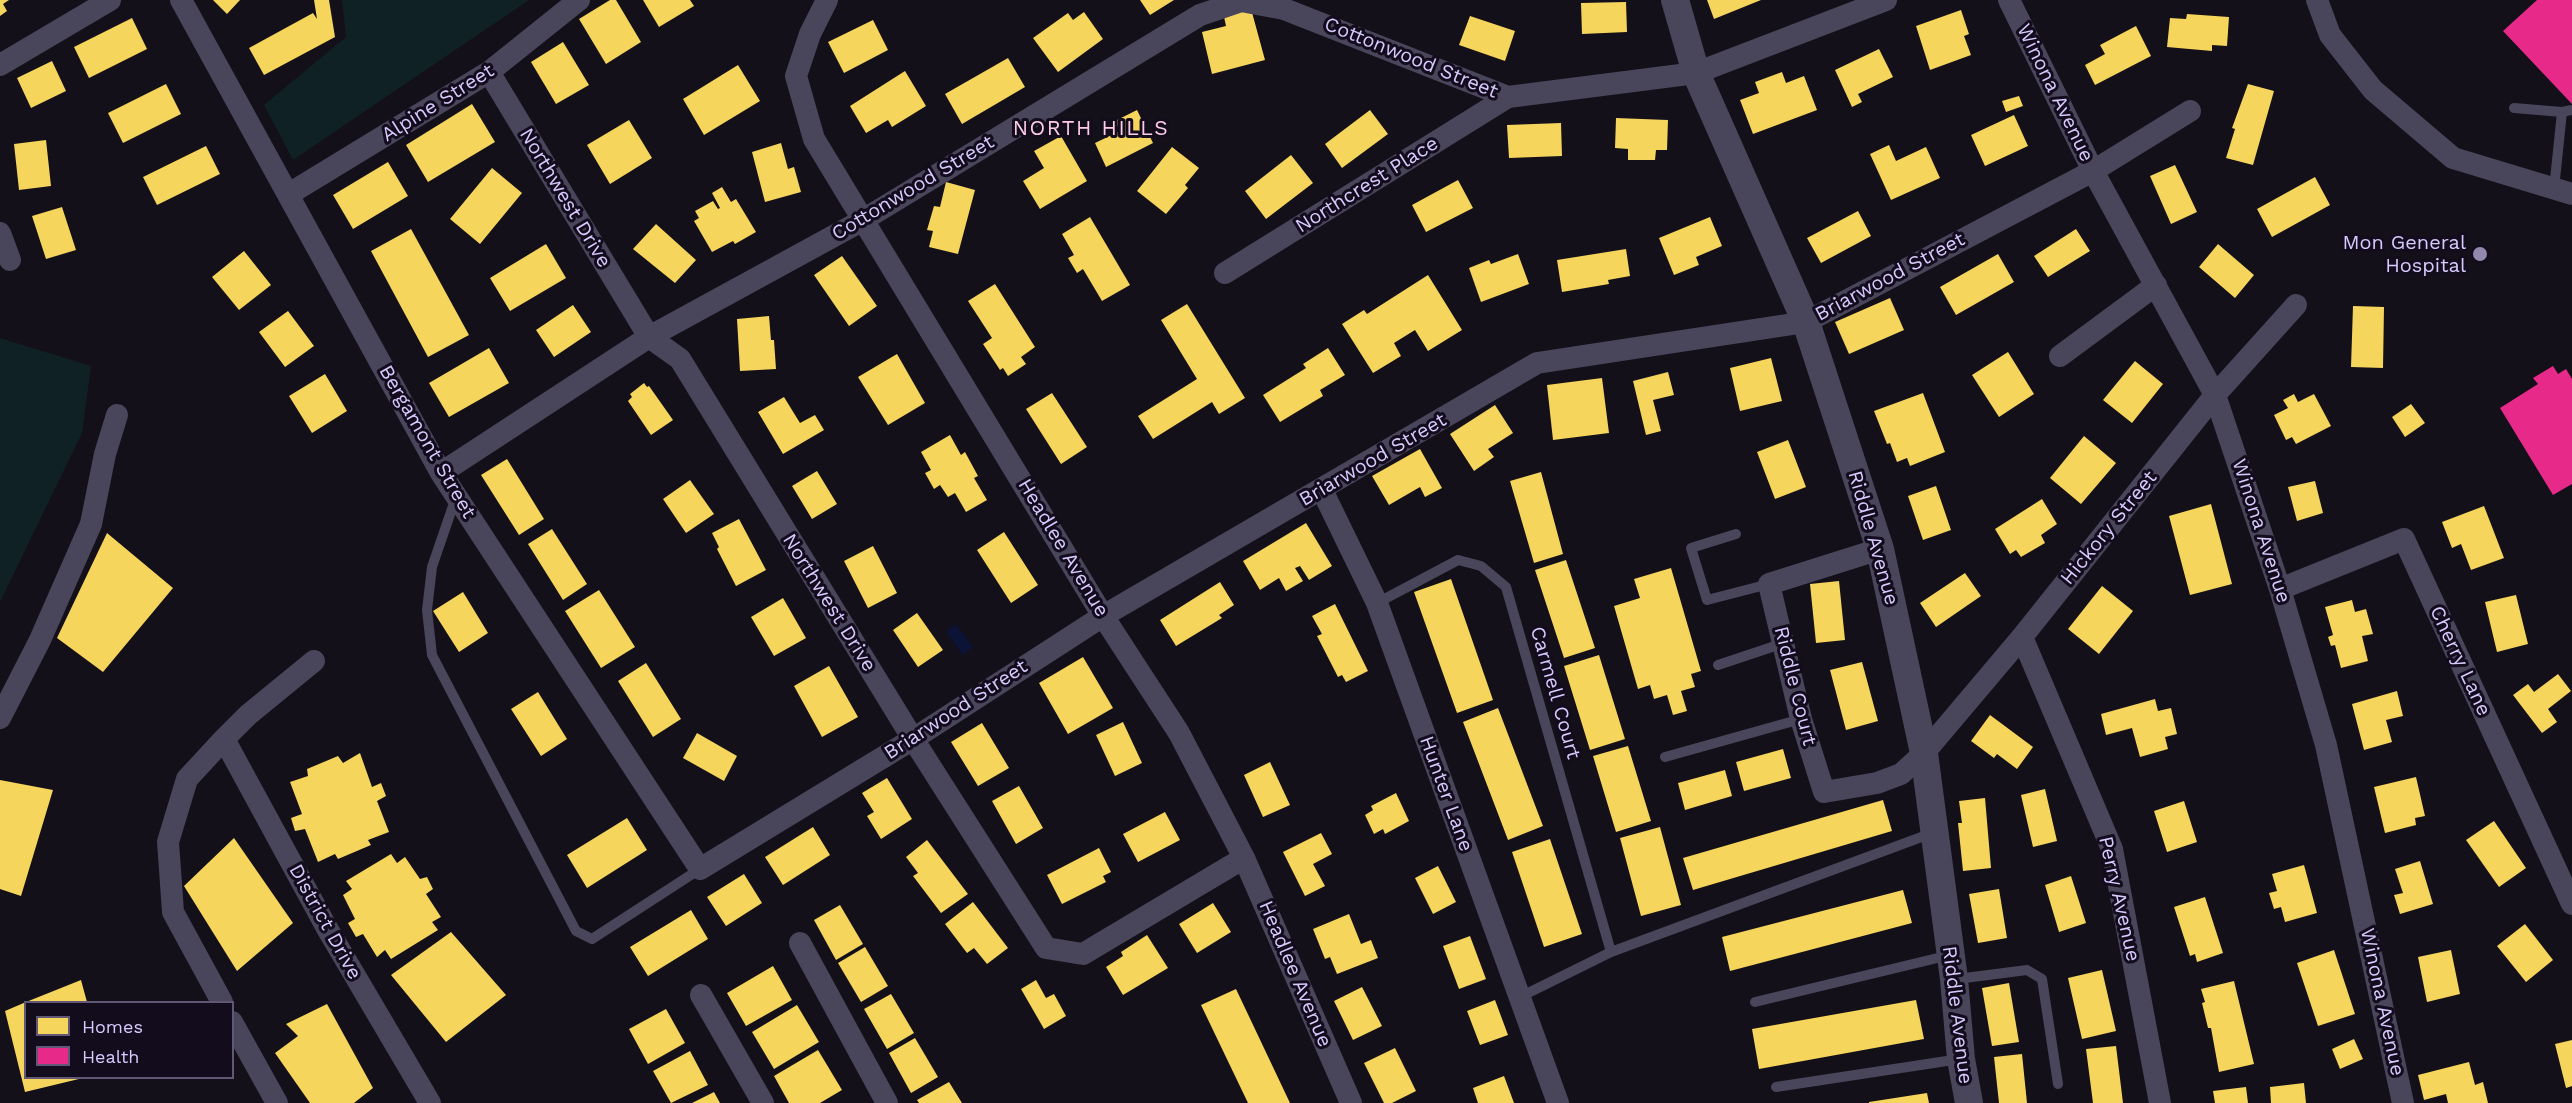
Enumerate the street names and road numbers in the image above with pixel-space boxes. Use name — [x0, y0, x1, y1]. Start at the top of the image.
street label: Cottonwood Street — [1321, 12, 1501, 104]
street label: Winona Avenue — [2011, 20, 2099, 166]
street label: Alpine Street — [377, 59, 499, 147]
street label: Northwest Drive — [514, 124, 616, 272]
street label: Cottonwood Street — [827, 130, 999, 246]
street label: Northcrest Place — [1291, 131, 1443, 239]
street label: Briarwood Street — [1811, 227, 1969, 327]
street label: Bergamont Street — [373, 361, 481, 523]
street label: Briarwood Street — [1295, 408, 1451, 512]
street label: Winona Avenue — [2226, 456, 2296, 606]
street label: Hickory Street — [2056, 466, 2162, 590]
street label: Riddle Avenue — [1842, 468, 1904, 608]
street label: Headlee Avenue — [1012, 475, 1114, 621]
street label: Northwest Drive — [777, 530, 881, 676]
street label: Cherry Lane — [2424, 602, 2496, 720]
street label: Carmell Court — [1525, 624, 1585, 762]
street label: Riddle Court — [1769, 624, 1821, 748]
street label: Briarwood Street — [880, 655, 1032, 765]
street label: Hunter Lane — [1414, 733, 1478, 855]
street label: Perry Avenue — [2093, 834, 2145, 964]
street label: District Drive — [283, 860, 367, 984]
street label: Headlee Avenue — [1253, 897, 1337, 1051]
street label: Winona Avenue — [2355, 926, 2409, 1078]
street label: Riddle Avenue — [1937, 945, 1977, 1085]

